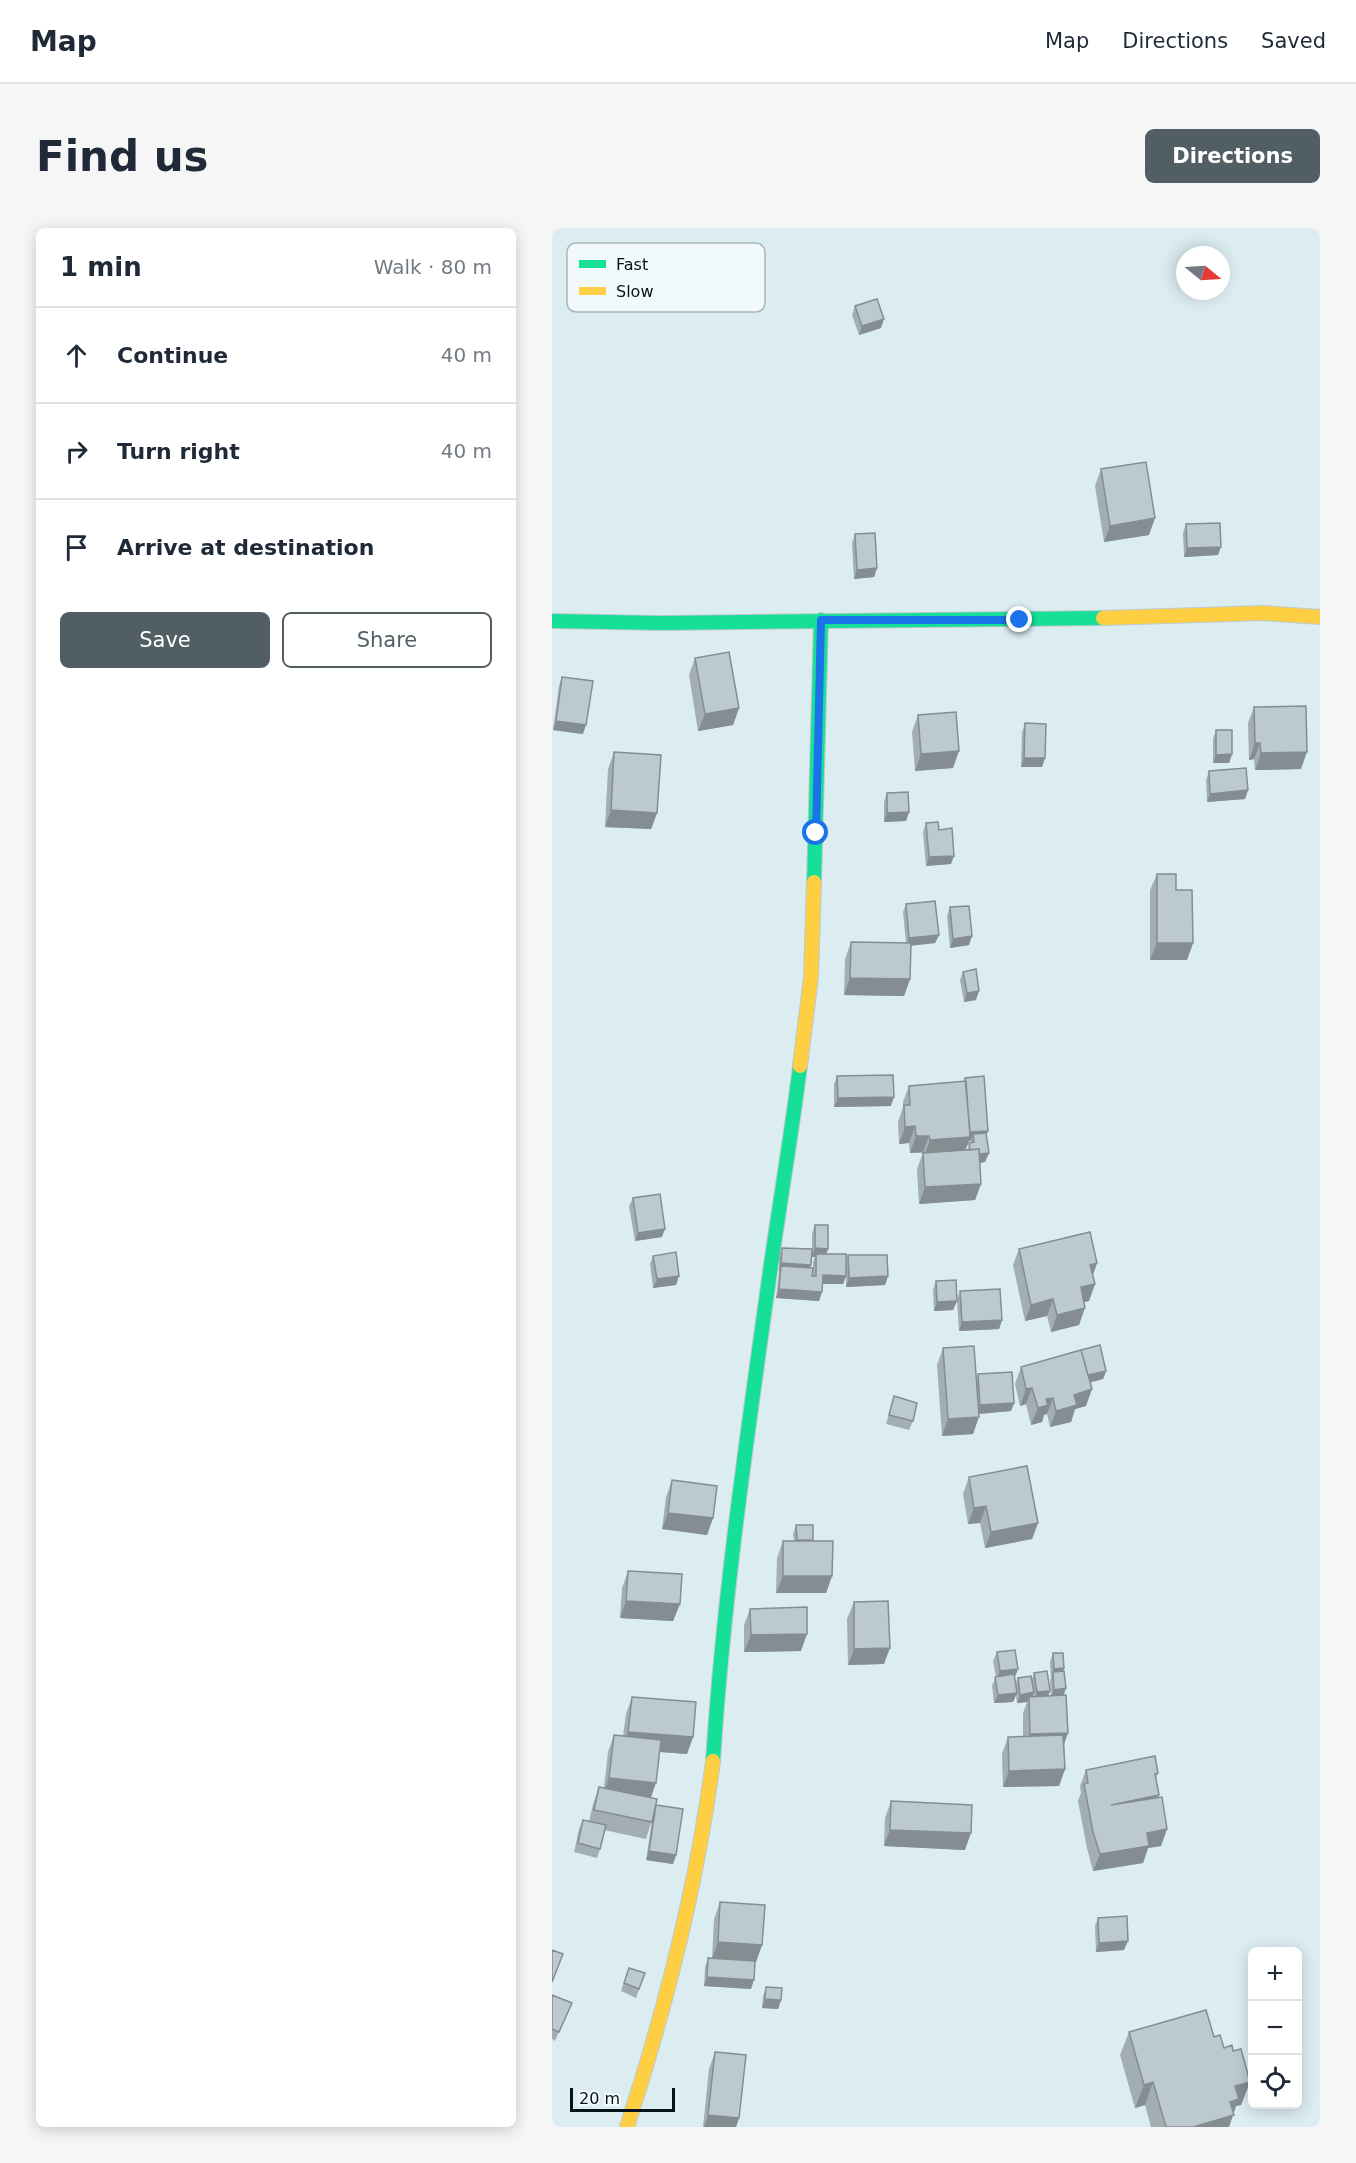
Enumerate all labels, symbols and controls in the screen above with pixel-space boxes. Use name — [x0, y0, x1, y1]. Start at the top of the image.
text: Map — [30, 25, 97, 58]
text: Map — [1045, 29, 1089, 53]
text: Directions — [1122, 29, 1228, 53]
text: Saved — [1261, 29, 1326, 53]
button: Directions — [1145, 129, 1320, 183]
text: Find us — [36, 132, 209, 181]
legend — [567, 243, 765, 312]
north arrow — [1176, 246, 1230, 300]
text: 1 min — [60, 252, 142, 282]
text: Walk · 80 m — [374, 255, 492, 279]
text: Fast — [616, 255, 648, 274]
text: Slow — [616, 282, 653, 301]
icon: ahead — [60, 339, 93, 372]
text: Continue — [117, 343, 228, 368]
text: 40 m — [441, 343, 492, 367]
icon: right — [60, 435, 93, 468]
text: Turn right — [117, 439, 240, 464]
text: 40 m — [441, 439, 492, 463]
icon: arrive — [60, 531, 93, 564]
text: Arrive at destination — [117, 535, 374, 560]
route end — [1006, 606, 1032, 632]
button: Save — [60, 612, 270, 668]
button: Share — [282, 612, 492, 668]
route start — [802, 819, 828, 845]
map controls — [1248, 1947, 1302, 2109]
button: + — [1248, 1947, 1302, 2001]
button: − — [1248, 2001, 1302, 2055]
button: locate — [1248, 2055, 1302, 2109]
scale bar — [570, 2085, 675, 2112]
text: 20 m — [579, 2089, 620, 2108]

